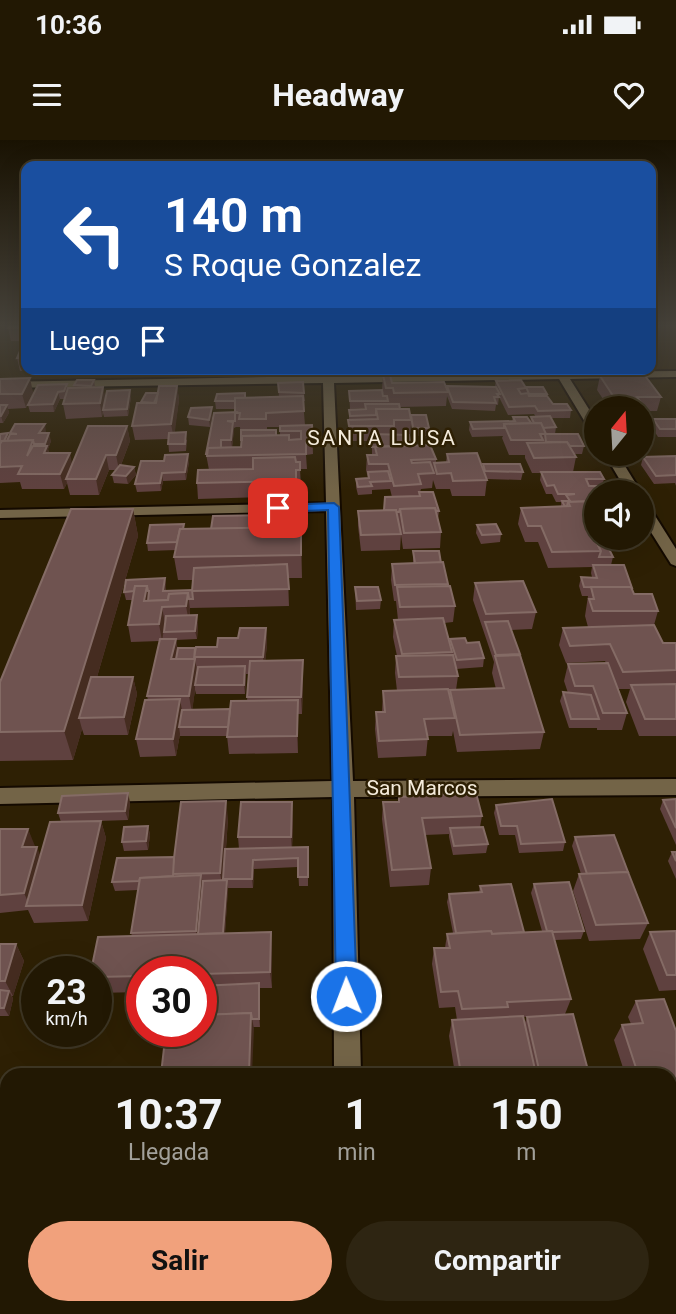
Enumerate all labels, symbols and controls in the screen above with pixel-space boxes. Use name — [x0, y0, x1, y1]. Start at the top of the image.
text: 10:36 — [35, 10, 102, 40]
icon: menu — [28, 76, 66, 114]
text: Headway — [272, 76, 404, 114]
icon: heart — [610, 76, 648, 114]
text: 140 m — [164, 187, 303, 244]
icon: left — [49, 189, 140, 280]
text: S Roque Gonzalez — [164, 246, 421, 284]
icon: arrive — [134, 322, 172, 360]
text: Luego — [49, 326, 120, 356]
north arrow — [584, 396, 654, 466]
map controls — [584, 396, 654, 550]
district label: SANTA LUISA — [307, 426, 457, 450]
pin — [248, 478, 308, 538]
button: sound — [584, 480, 654, 550]
icon: arrive — [259, 489, 297, 527]
street label: San Marcos — [366, 776, 478, 800]
speed limit sign: 30 — [126, 956, 217, 1047]
position arrow — [309, 959, 383, 1033]
text: 23 — [46, 972, 87, 1013]
text: km/h — [45, 1008, 88, 1029]
text: 10:37 — [115, 1090, 223, 1139]
text: 1 — [344, 1090, 369, 1139]
text: 150 — [490, 1090, 563, 1139]
text: Llegada — [128, 1139, 209, 1166]
text: min — [337, 1139, 376, 1166]
text: m — [516, 1139, 536, 1166]
button: Salir — [28, 1221, 332, 1301]
button: Compartir — [346, 1221, 649, 1301]

